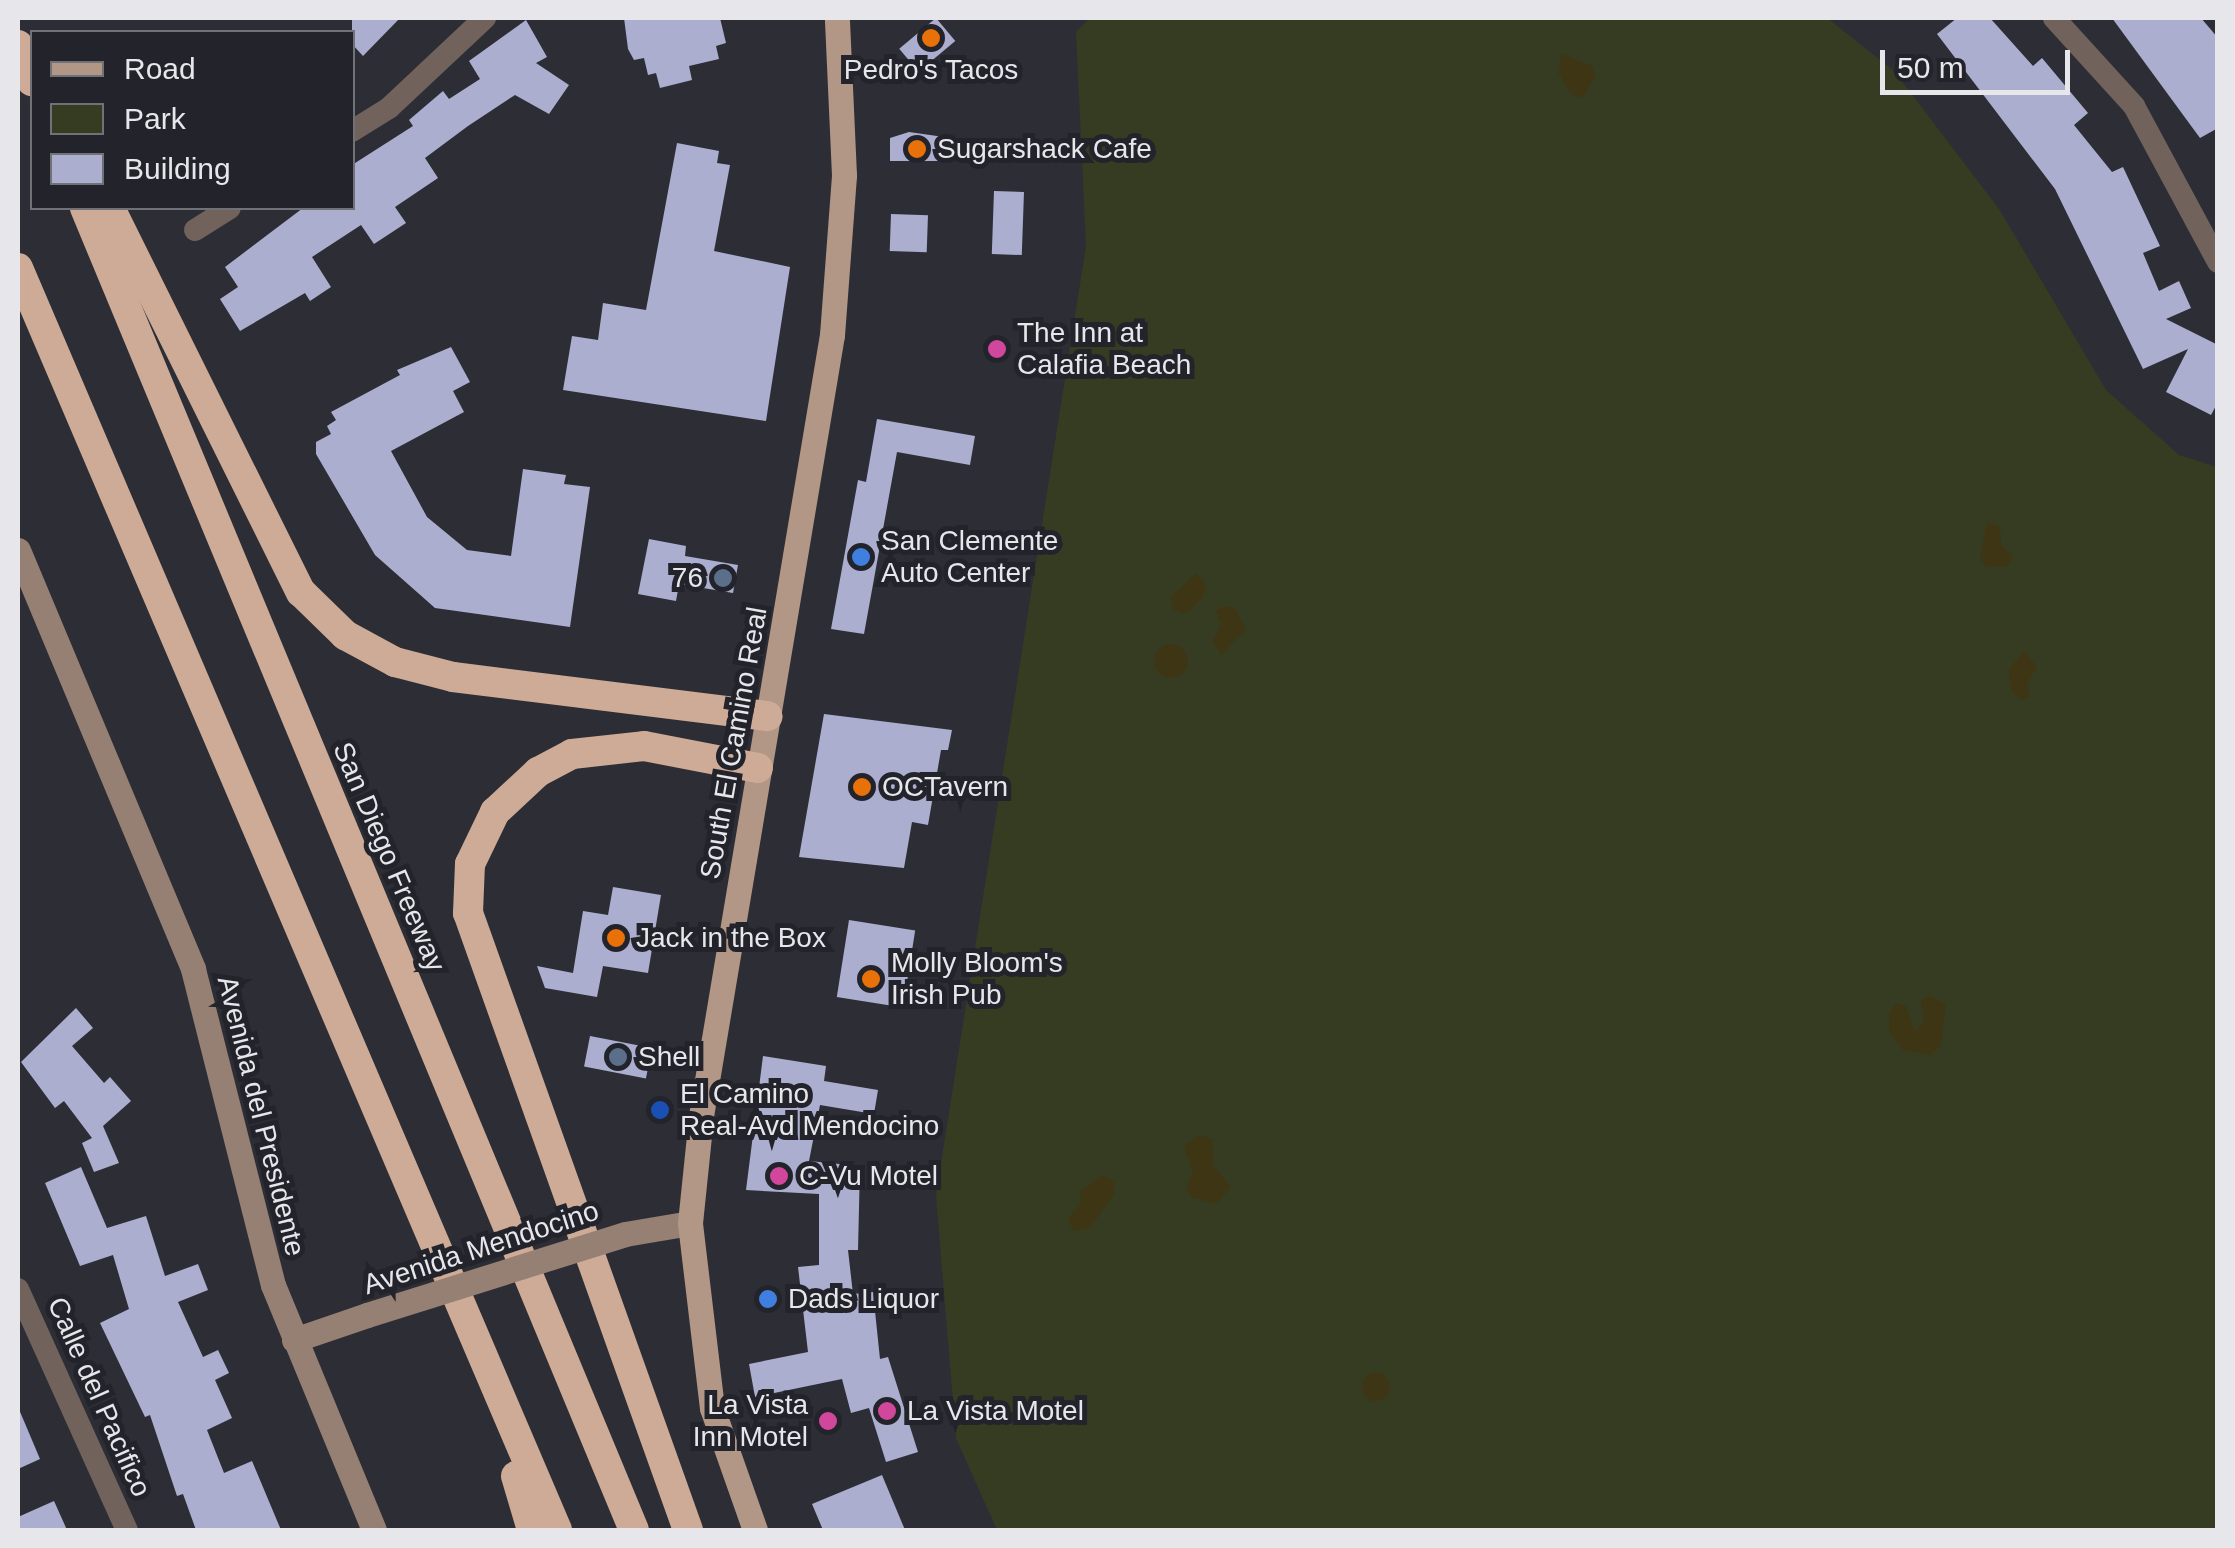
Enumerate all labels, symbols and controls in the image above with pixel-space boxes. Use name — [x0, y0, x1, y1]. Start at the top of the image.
marker: Pedro's Tacos — [920, 27, 942, 49]
legend — [30, 30, 355, 210]
scale bar — [1885, 30, 2075, 92]
text: 50 m — [1897, 51, 1964, 84]
text: Road — [124, 52, 196, 85]
place label: Pedro's Tacos — [844, 53, 1018, 87]
text: Park — [124, 102, 186, 135]
place label: Sugarshack Cafe — [937, 132, 1152, 166]
marker: Sugarshack Cafe — [906, 138, 928, 160]
text: Building — [124, 152, 231, 185]
place label: The Inn at Calafia Beach — [1017, 316, 1191, 382]
marker: The Inn at Calafia Beach — [986, 338, 1008, 360]
place label: San Clemente Auto Center — [881, 524, 1058, 590]
marker: San Clemente Auto Center — [850, 546, 872, 568]
place label: 76 — [672, 561, 703, 595]
marker: 76 — [712, 567, 734, 589]
street label: South El Camino Real — [694, 604, 774, 882]
street label: San Diego Freeway — [325, 737, 453, 977]
place label: OCTavern — [882, 770, 1008, 804]
marker: OCTavern — [851, 776, 873, 798]
place label: Jack in the Box — [636, 921, 826, 955]
marker: Jack in the Box — [605, 927, 627, 949]
place label: Molly Bloom's Irish Pub — [891, 946, 1063, 1012]
marker: Molly Bloom's Irish Pub — [860, 968, 882, 990]
street label: Avenida del Presidente — [210, 972, 312, 1260]
place label: Shell — [638, 1040, 700, 1074]
marker: Shell — [607, 1046, 629, 1068]
place label: El Camino Real-Avd Mendocino — [680, 1077, 939, 1143]
marker: El Camino Real-Avd Mendocino — [649, 1099, 671, 1121]
place label: C-Vu Motel — [799, 1159, 938, 1193]
marker: C-Vu Motel — [768, 1165, 790, 1187]
street label: Avenida Mendocino — [359, 1194, 603, 1302]
place label: Dads Liquor — [788, 1282, 939, 1316]
marker: Dads Liquor — [757, 1288, 779, 1310]
street label: Calle del Pacifico — [40, 1292, 158, 1502]
place label: La Vista Inn Motel — [693, 1388, 808, 1454]
place label: La Vista Motel — [907, 1394, 1084, 1428]
marker: La Vista Motel — [876, 1400, 898, 1422]
marker: La Vista Inn Motel — [817, 1410, 839, 1432]

